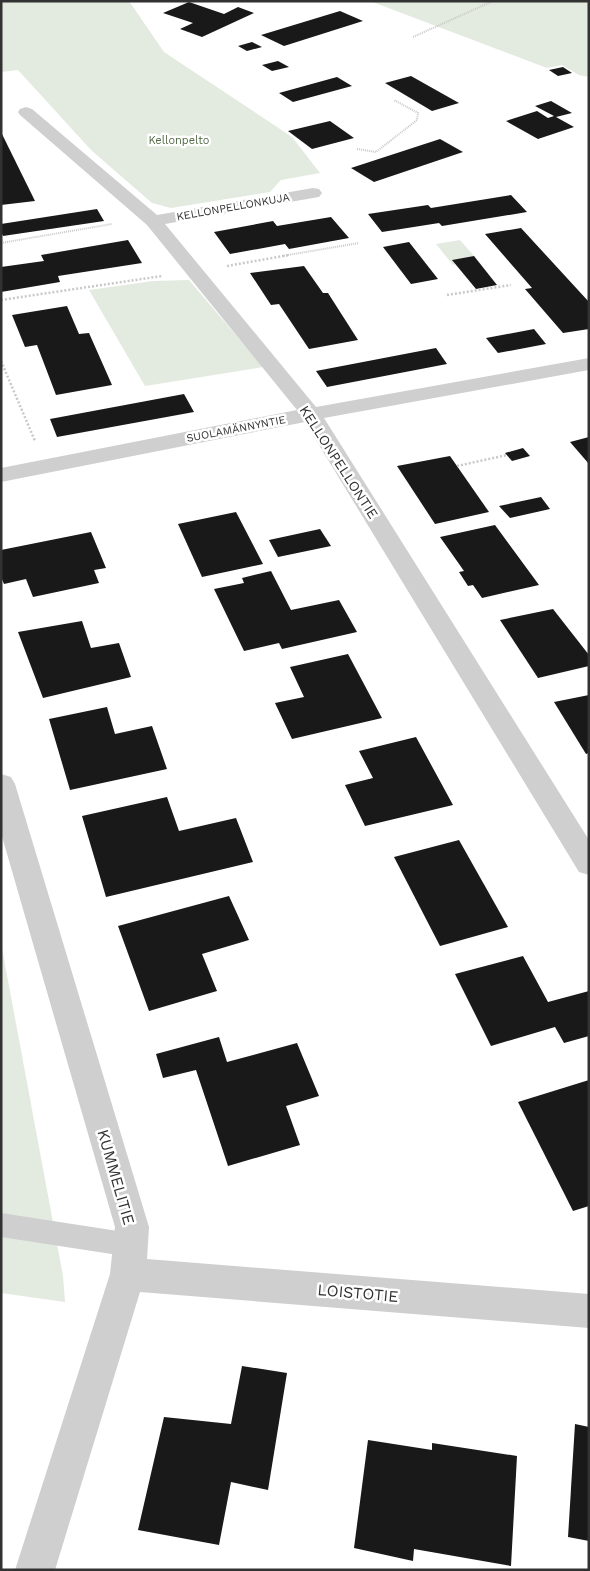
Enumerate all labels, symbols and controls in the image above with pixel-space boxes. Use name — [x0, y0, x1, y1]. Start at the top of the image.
park label: Kellonpelto — [149, 134, 209, 147]
street label: KELLONPELLONKUJA — [175, 191, 291, 223]
street label: KELLONPELLONTIE — [296, 403, 382, 522]
street label: SUOLAMÄNNYNTIE — [185, 412, 287, 445]
street label: KUMMELITIE — [93, 1127, 139, 1227]
street label: LOISTOTIE — [317, 1280, 399, 1306]

